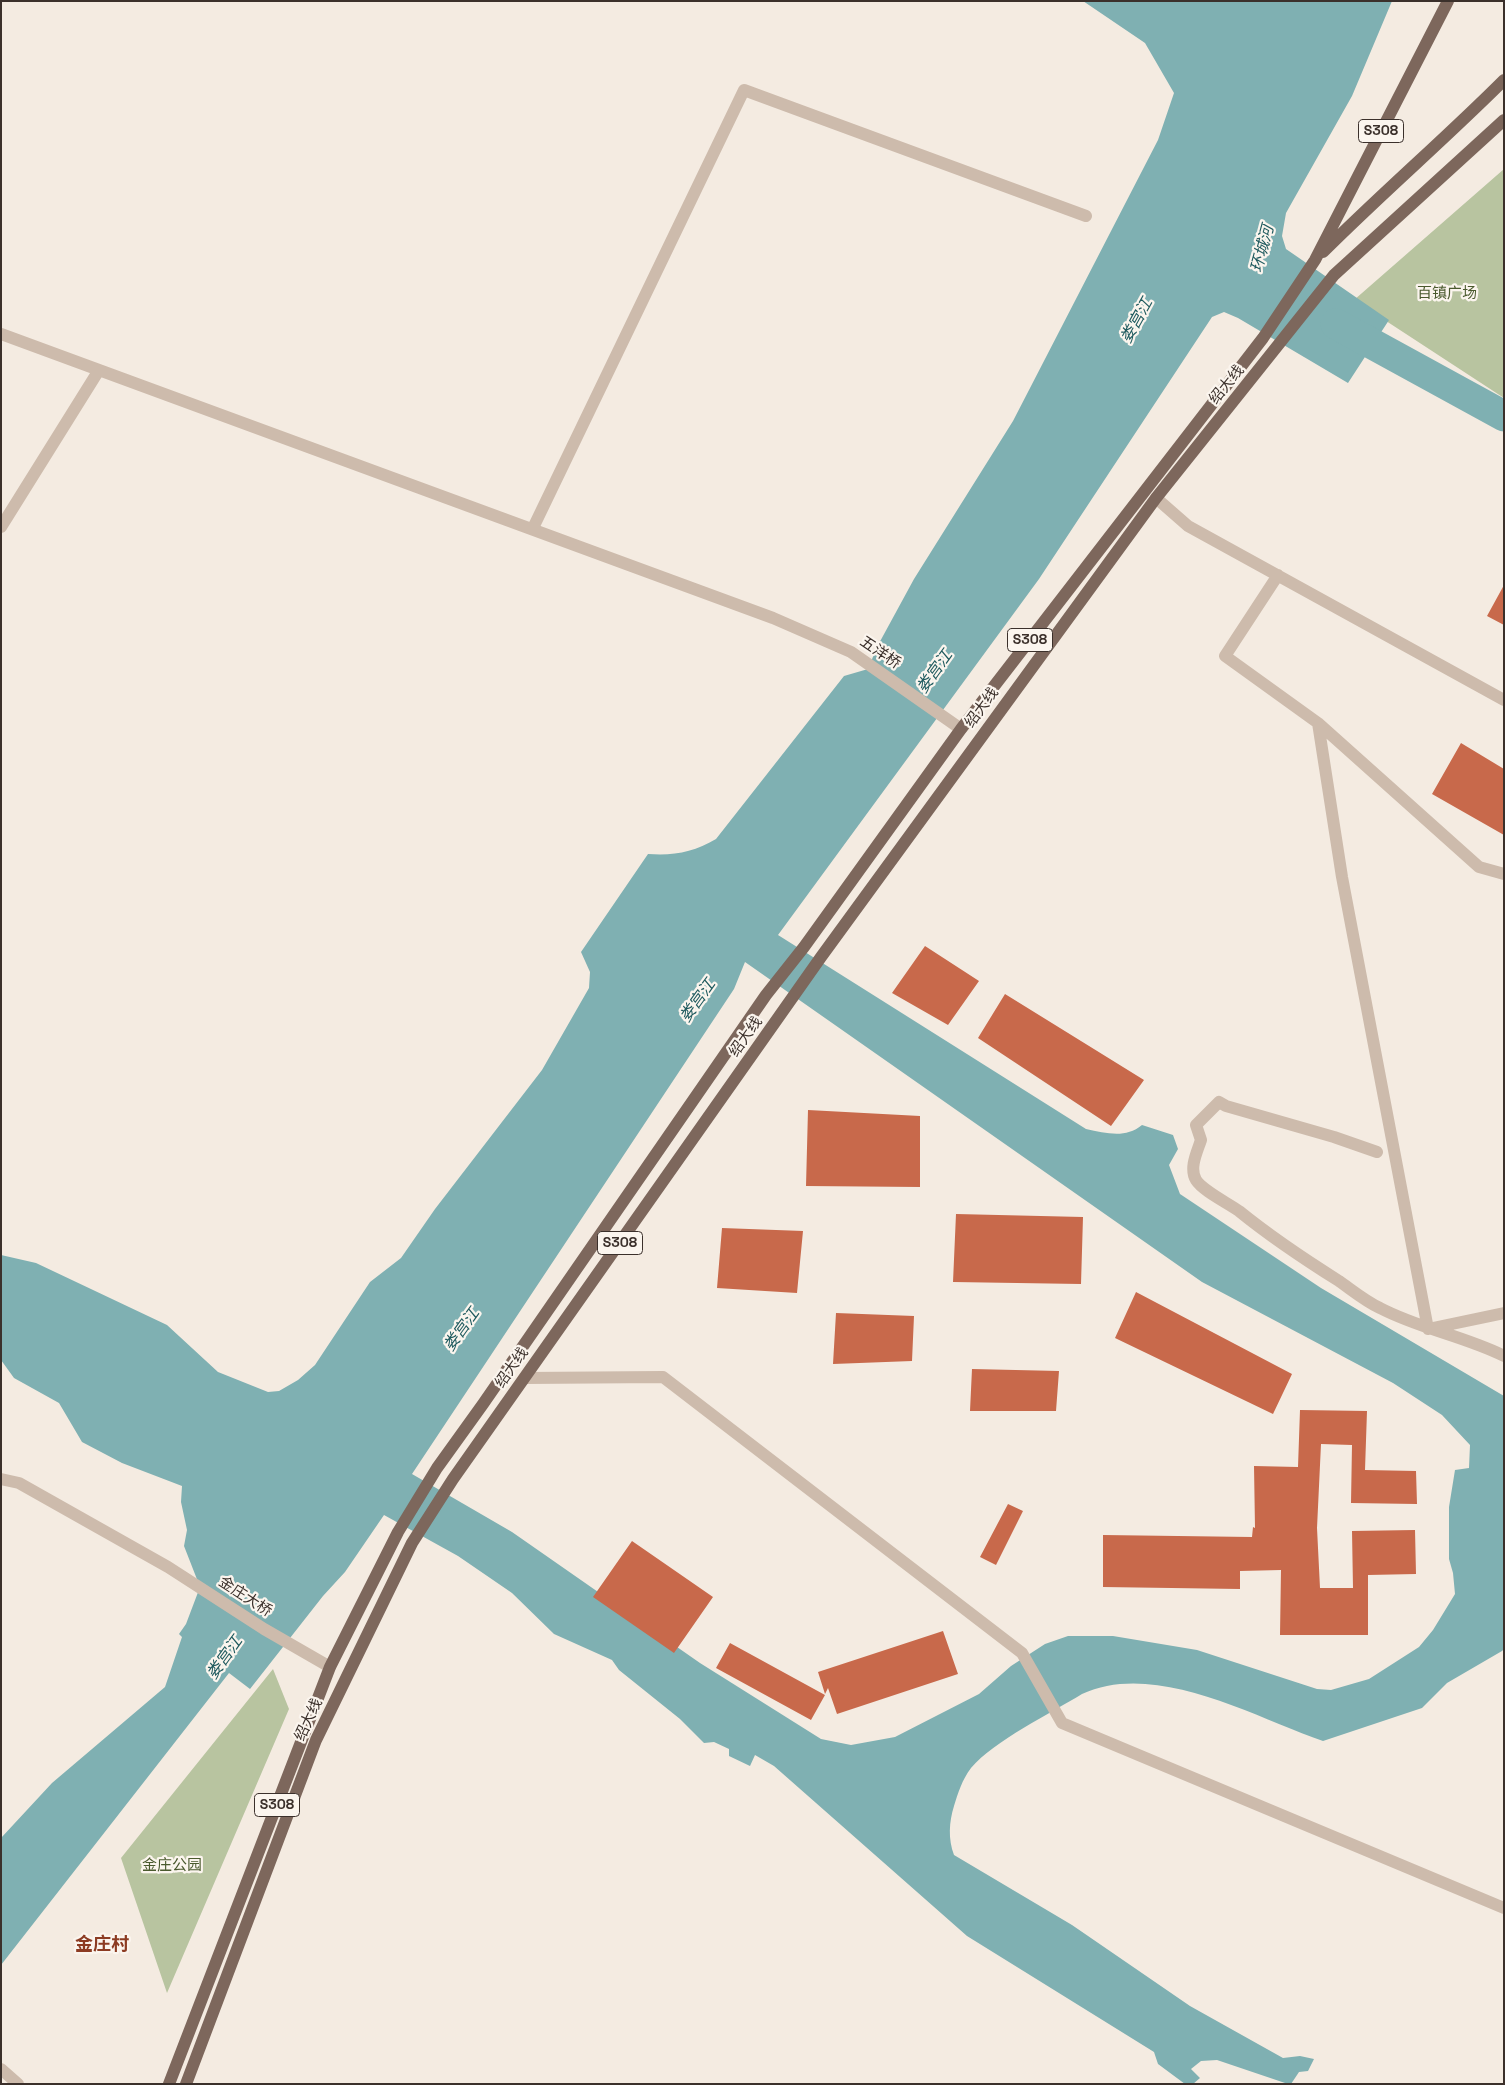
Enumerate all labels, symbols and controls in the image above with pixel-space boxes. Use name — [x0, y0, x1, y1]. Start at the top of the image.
road number: S308 — [1358, 120, 1404, 142]
water label: 环城河 — [1248, 223, 1278, 275]
park label: 百镇广场 — [1417, 285, 1477, 303]
water label: 娄宫江 — [1117, 295, 1157, 347]
street label: 绍大线 — [1206, 362, 1248, 408]
road number: S308 — [1008, 628, 1052, 652]
street label: 五洋桥 — [856, 633, 904, 673]
water label: 娄宫江 — [913, 647, 957, 697]
street label: 绍大线 — [961, 685, 1003, 731]
water label: 娄宫江 — [676, 976, 720, 1026]
street label: 绍大线 — [726, 1013, 766, 1061]
road number: S308 — [598, 1232, 642, 1254]
water label: 娄宫江 — [440, 1305, 484, 1355]
street label: 绍大线 — [492, 1344, 532, 1392]
street label: 金庄大桥 — [215, 1573, 275, 1621]
water label: 娄宫江 — [203, 1633, 247, 1683]
street label: 绍大线 — [291, 1696, 327, 1744]
road number: S308 — [254, 1794, 300, 1816]
park label: 金庄公园 — [142, 1857, 202, 1875]
district label: 金庄村 — [75, 1934, 129, 1956]

